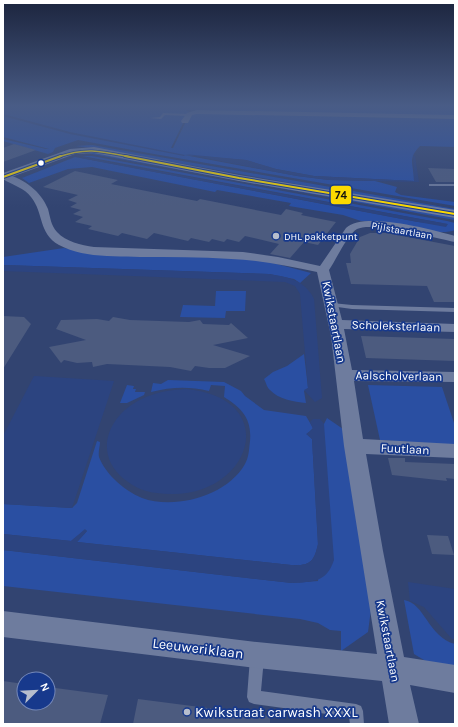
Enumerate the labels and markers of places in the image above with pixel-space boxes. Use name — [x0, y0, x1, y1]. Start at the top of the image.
unlabelled marker — [36, 158, 46, 168]
marker: DHL pakketpunt — [271, 231, 281, 241]
place label: DHL pakketpunt — [284, 231, 358, 243]
place label: Kwikstraat carwash XXXL — [195, 704, 358, 721]
marker: Kwikstraat carwash XXXL — [182, 707, 192, 717]

